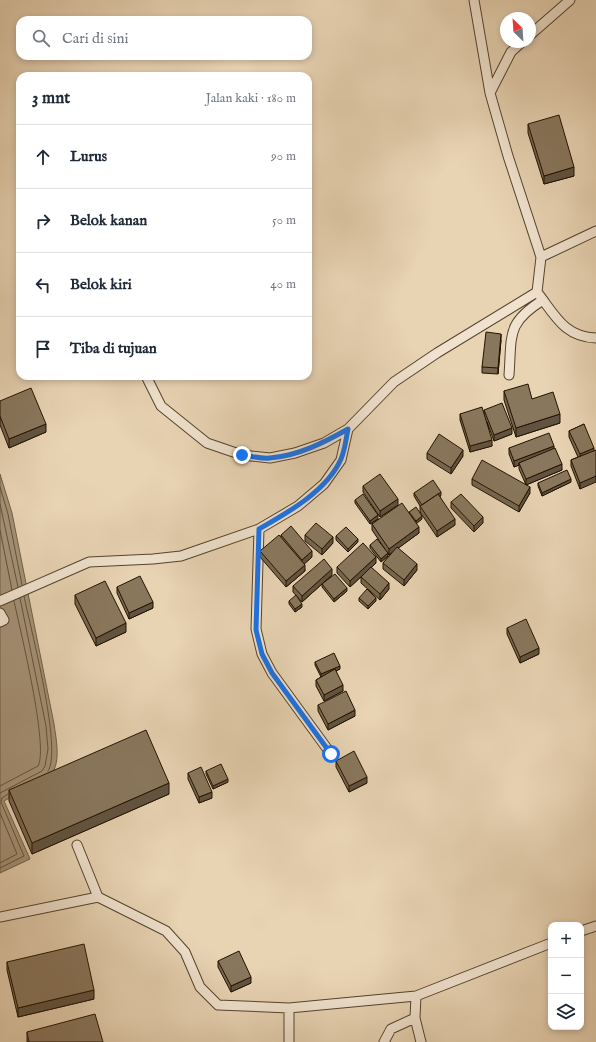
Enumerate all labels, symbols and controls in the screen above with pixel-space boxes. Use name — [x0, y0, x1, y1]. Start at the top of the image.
north arrow — [500, 12, 536, 48]
search box — [16, 16, 312, 60]
icon: search — [30, 27, 52, 49]
text: Cari di sini — [62, 29, 129, 48]
text: 3 mnt — [32, 88, 70, 109]
text: Jalan kaki · 180 m — [206, 90, 296, 107]
icon: ahead — [32, 146, 54, 168]
text: Lurus — [70, 147, 107, 166]
text: 90 m — [271, 148, 296, 165]
icon: right — [32, 210, 54, 232]
text: Belok kanan — [70, 211, 147, 230]
text: 50 m — [272, 212, 296, 229]
icon: left — [32, 274, 54, 296]
text: Belok kiri — [70, 275, 132, 294]
text: 40 m — [270, 276, 296, 293]
icon: arrive — [32, 338, 54, 360]
text: Tiba di tujuan — [70, 339, 157, 358]
route end — [233, 446, 251, 464]
route start — [322, 745, 340, 763]
map controls — [548, 922, 584, 1030]
button: + — [548, 922, 584, 958]
button: − — [548, 958, 584, 994]
button: layers — [548, 994, 584, 1030]

